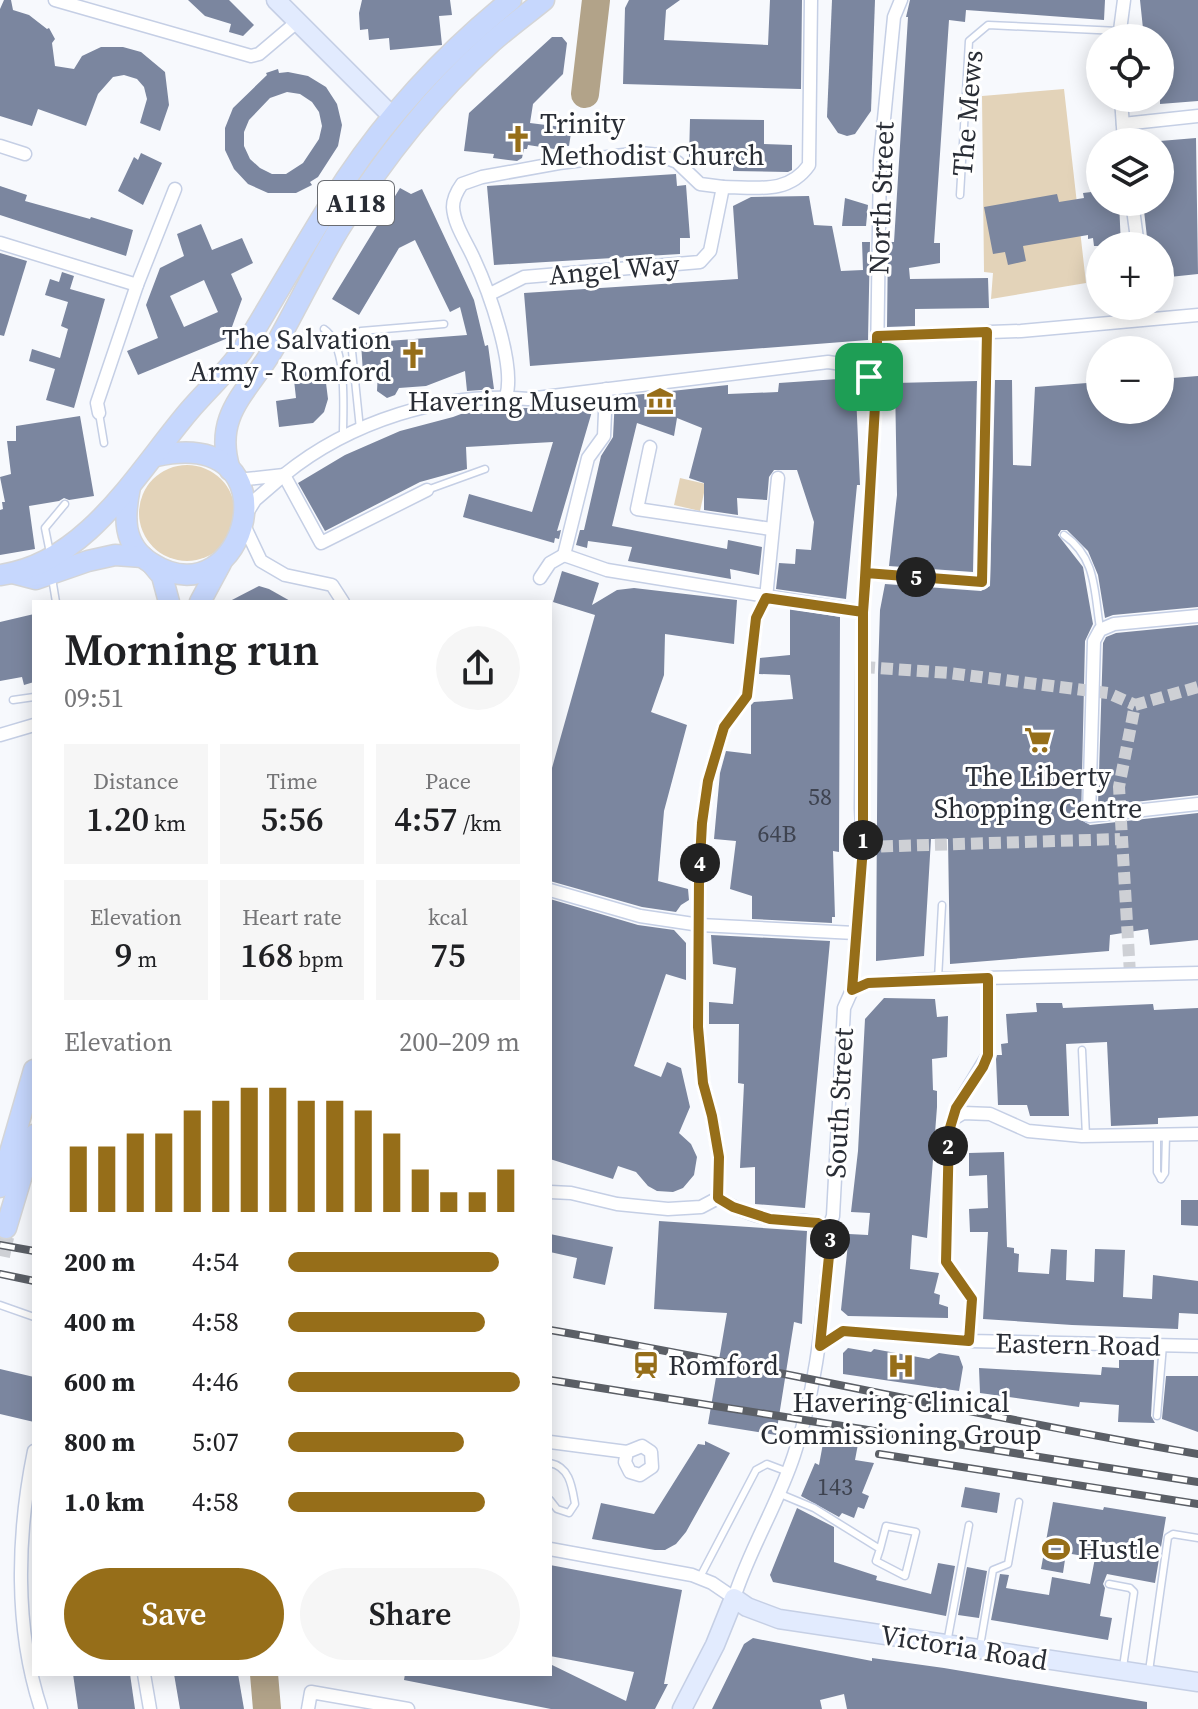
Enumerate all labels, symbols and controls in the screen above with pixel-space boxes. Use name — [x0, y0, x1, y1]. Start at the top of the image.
map controls — [1086, 24, 1174, 424]
button: locate — [1086, 24, 1174, 112]
street label: The Mews — [943, 48, 991, 178]
place label: Trinity Methodist Church — [540, 104, 765, 174]
street label: North Street — [859, 120, 903, 275]
church icon: Trinity Methodist Church — [503, 124, 533, 154]
button: layers — [1086, 128, 1174, 216]
road number: A118 — [318, 181, 394, 225]
button: + — [1086, 232, 1174, 320]
street label: Angel Way — [547, 244, 682, 294]
place label: The Salvation Army - Romford — [189, 320, 391, 390]
button: − — [1086, 336, 1174, 424]
church icon: The Salvation Army - Romford — [398, 340, 428, 370]
pin — [835, 343, 903, 411]
icon: arrive — [847, 355, 891, 399]
place label: Havering Museum — [408, 382, 638, 420]
museum icon: Havering Museum — [645, 386, 675, 416]
pin: 5 — [896, 557, 936, 597]
text: 5 — [910, 562, 922, 592]
text: Morning run — [64, 619, 320, 680]
button: share — [436, 626, 520, 710]
text: 09:51 — [64, 680, 124, 716]
supermarket icon: The Liberty Shopping Centre — [1023, 725, 1053, 755]
place label: The Liberty Shopping Centre — [934, 757, 1142, 827]
text: Distance — [93, 766, 179, 796]
text: Time — [267, 766, 317, 796]
text: Pace — [425, 766, 471, 796]
house number: 58 — [808, 780, 832, 813]
text: 1.20 — [86, 796, 149, 842]
text: 5:56 — [260, 796, 324, 842]
text: 4:57 — [394, 796, 458, 842]
text: km — [149, 808, 186, 838]
text: /km — [458, 808, 502, 838]
house number: 64B — [757, 817, 797, 850]
pin: 1 — [843, 820, 883, 860]
text: 1 — [857, 825, 869, 855]
pin: 4 — [680, 843, 720, 883]
text: 4 — [694, 848, 706, 878]
text: Elevation — [90, 902, 182, 932]
text: Heart rate — [242, 902, 342, 932]
text: kcal — [428, 902, 468, 932]
text: 9 — [115, 932, 132, 978]
text: 168 — [240, 932, 293, 978]
text: 75 — [430, 932, 466, 978]
text: m — [132, 944, 157, 974]
text: bpm — [293, 944, 344, 974]
text: Elevation — [64, 1024, 173, 1060]
text: 200–209 m — [399, 1024, 520, 1060]
street label: South Street — [816, 1026, 862, 1179]
pin: 2 — [928, 1126, 968, 1166]
text: 2 — [942, 1131, 954, 1161]
pin: 3 — [810, 1219, 850, 1259]
text: 3 — [824, 1224, 836, 1254]
text: 200 m — [64, 1244, 135, 1280]
text: 4:54 — [192, 1244, 239, 1280]
text: 400 m — [64, 1304, 135, 1340]
text: 4:58 — [192, 1304, 239, 1340]
street label: Eastern Road — [995, 1324, 1161, 1364]
place label: Romford — [668, 1346, 779, 1384]
station icon: Romford — [631, 1350, 661, 1380]
hospital icon: Havering Clinical Commissioning Group — [886, 1351, 916, 1381]
text: 600 m — [64, 1364, 135, 1400]
text: 4:46 — [192, 1364, 239, 1400]
place label: Havering Clinical Commissioning Group — [760, 1383, 1042, 1453]
text: 800 m — [64, 1424, 135, 1460]
text: 5:07 — [192, 1424, 239, 1460]
house number: 143 — [817, 1470, 853, 1503]
text: 1.0 km — [64, 1484, 145, 1520]
text: 4:58 — [192, 1484, 239, 1520]
place label: Hustle — [1078, 1530, 1160, 1568]
sports icon: Hustle — [1041, 1534, 1071, 1564]
button: Save — [64, 1568, 284, 1660]
button: Share — [300, 1568, 520, 1660]
street label: Victoria Road — [878, 1615, 1051, 1679]

